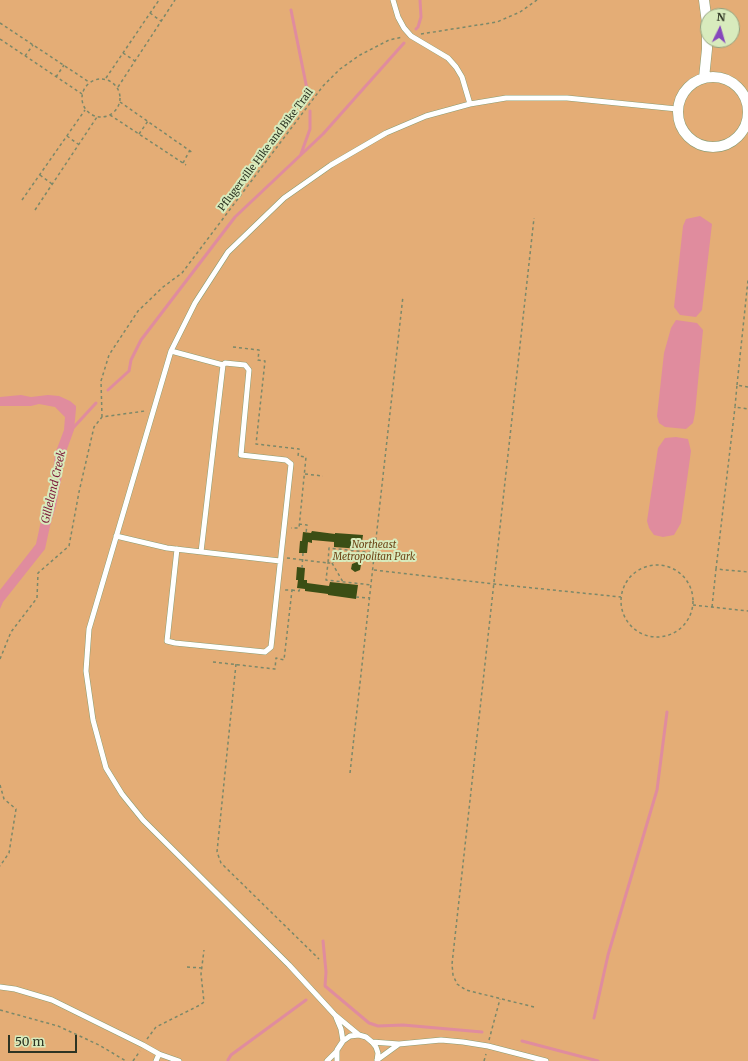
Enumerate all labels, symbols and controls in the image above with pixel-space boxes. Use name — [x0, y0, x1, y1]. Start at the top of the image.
north arrow — [700, 8, 740, 48]
text: N — [716, 10, 726, 24]
street label: Pflugerville Hike and Bike Trail — [216, 86, 316, 214]
water label: Gilleland Creek — [39, 449, 69, 525]
park label: Northeast Metropolitan Park — [333, 539, 415, 562]
scale bar — [10, 1027, 79, 1053]
text: 50 m — [15, 1034, 44, 1049]

